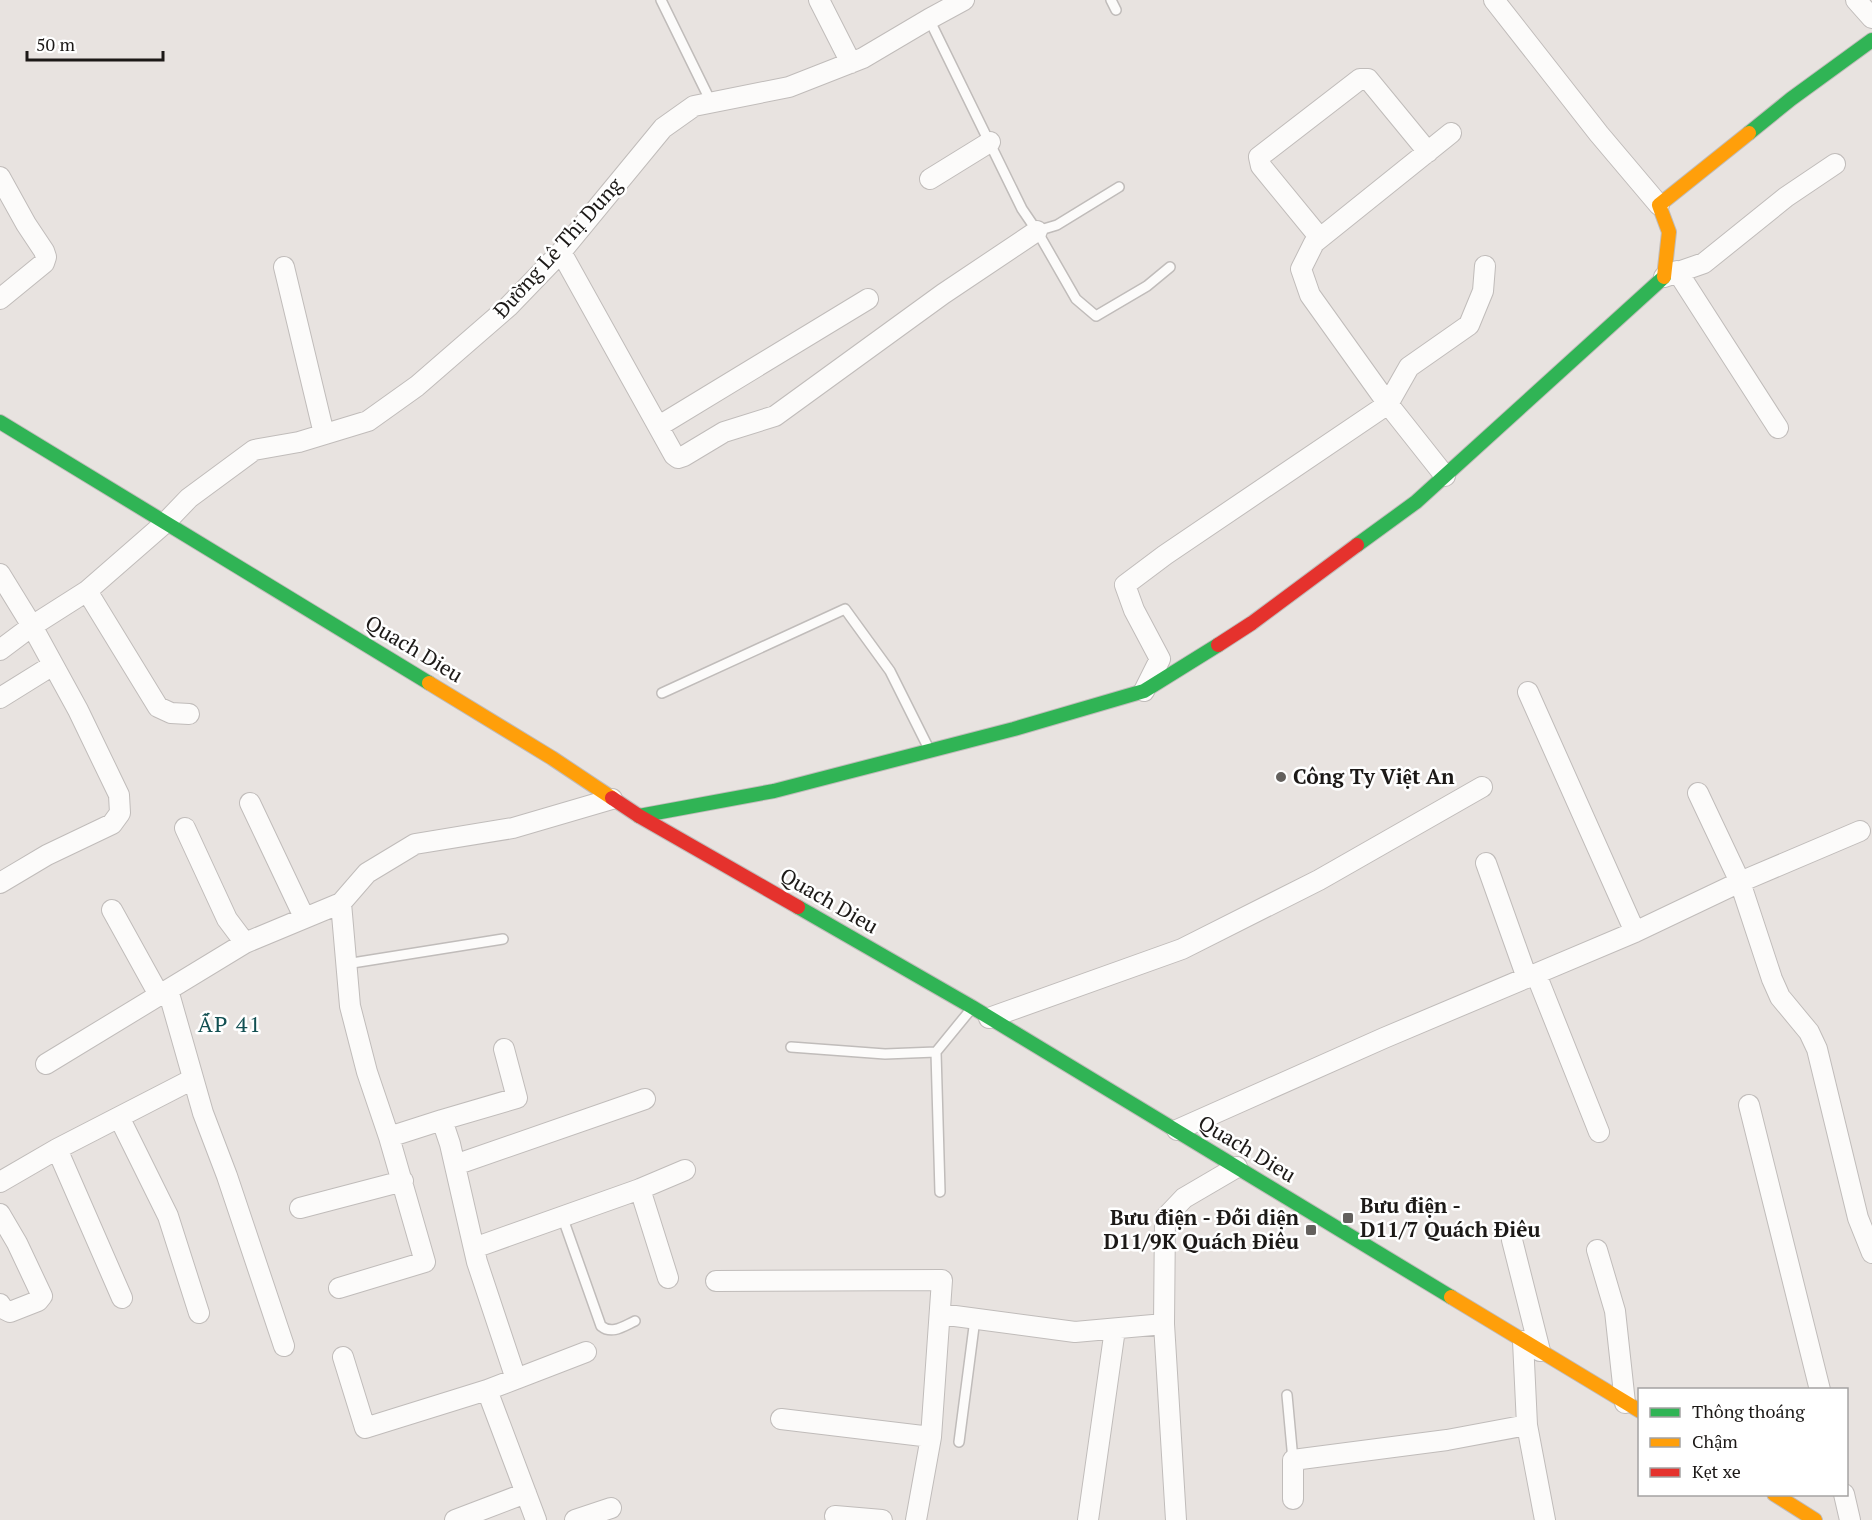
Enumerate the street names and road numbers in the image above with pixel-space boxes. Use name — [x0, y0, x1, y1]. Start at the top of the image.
street label: Đường Lê Thị Dung — [487, 170, 628, 324]
street label: Quach Dieu — [360, 608, 469, 688]
street label: Quach Dieu — [775, 861, 884, 940]
street label: Quach Dieu — [1193, 1108, 1302, 1188]

